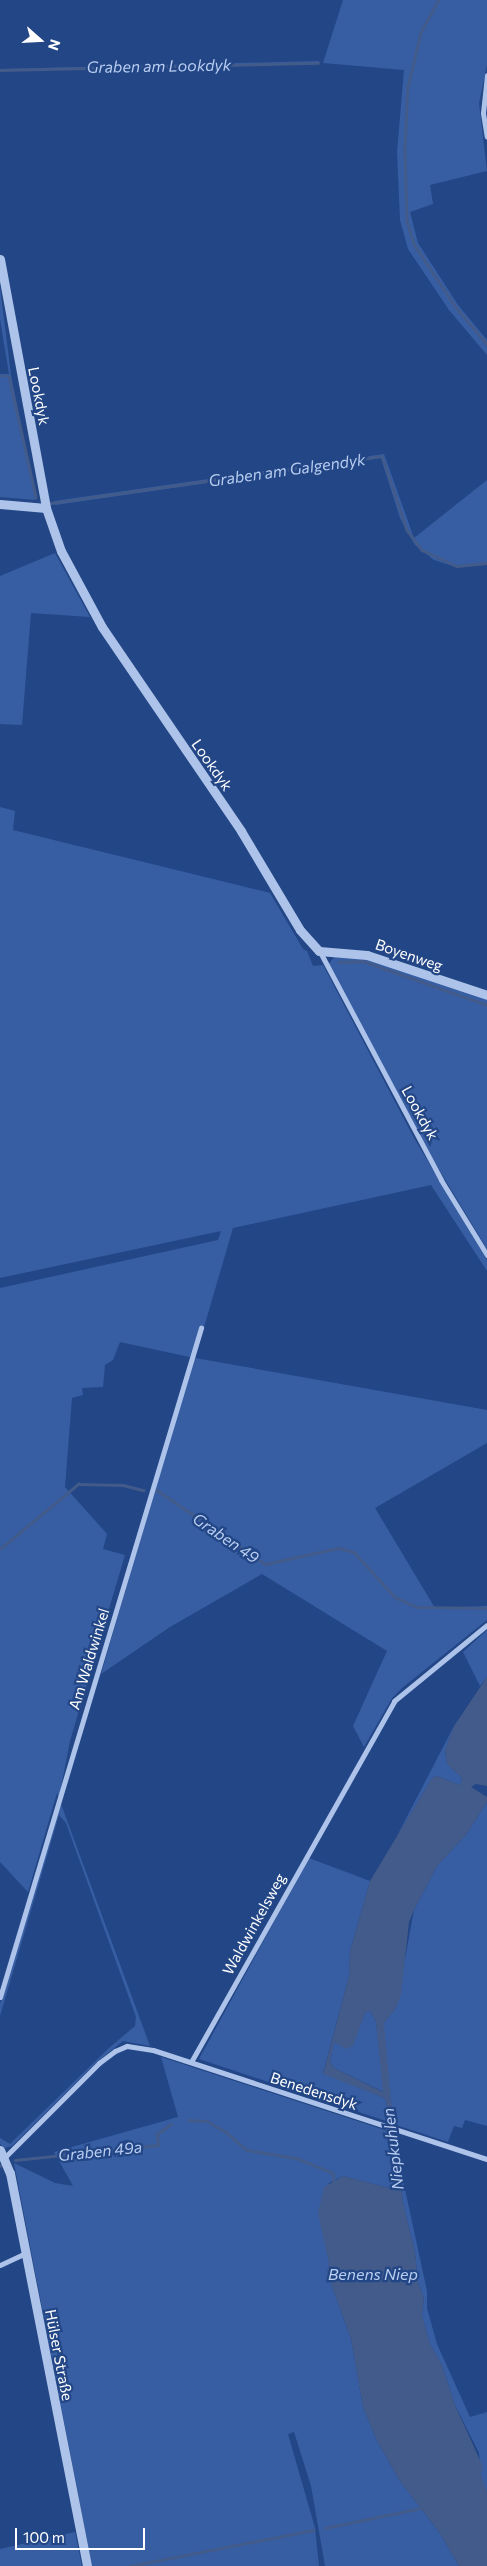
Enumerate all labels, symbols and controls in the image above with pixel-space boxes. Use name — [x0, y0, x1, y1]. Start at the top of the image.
north arrow — [15, 15, 65, 65]
text: N — [45, 37, 64, 53]
water label: Graben am Lookdyk — [86, 55, 232, 77]
street label: Lookdyk — [25, 365, 53, 427]
water label: Graben am Galgendyk — [207, 449, 367, 491]
street label: Lookdyk — [188, 736, 236, 794]
street label: Boyenweg — [373, 935, 445, 975]
street label: Lookdyk — [398, 1083, 442, 1143]
water label: Graben 49 — [189, 1509, 263, 1567]
street label: Am Waldwinkel — [65, 1606, 113, 1712]
street label: Waldwinkelsweg — [219, 1870, 289, 1978]
street label: Benedensdyk — [268, 2068, 360, 2114]
water label: Niepkuhlen — [378, 2107, 408, 2191]
water label: Graben 49a — [57, 2137, 143, 2165]
water label: Benens Niep — [328, 2264, 418, 2284]
street label: Hülser Straße — [41, 2308, 77, 2402]
scale bar — [18, 2518, 148, 2550]
text: 100 m — [23, 2528, 65, 2546]

